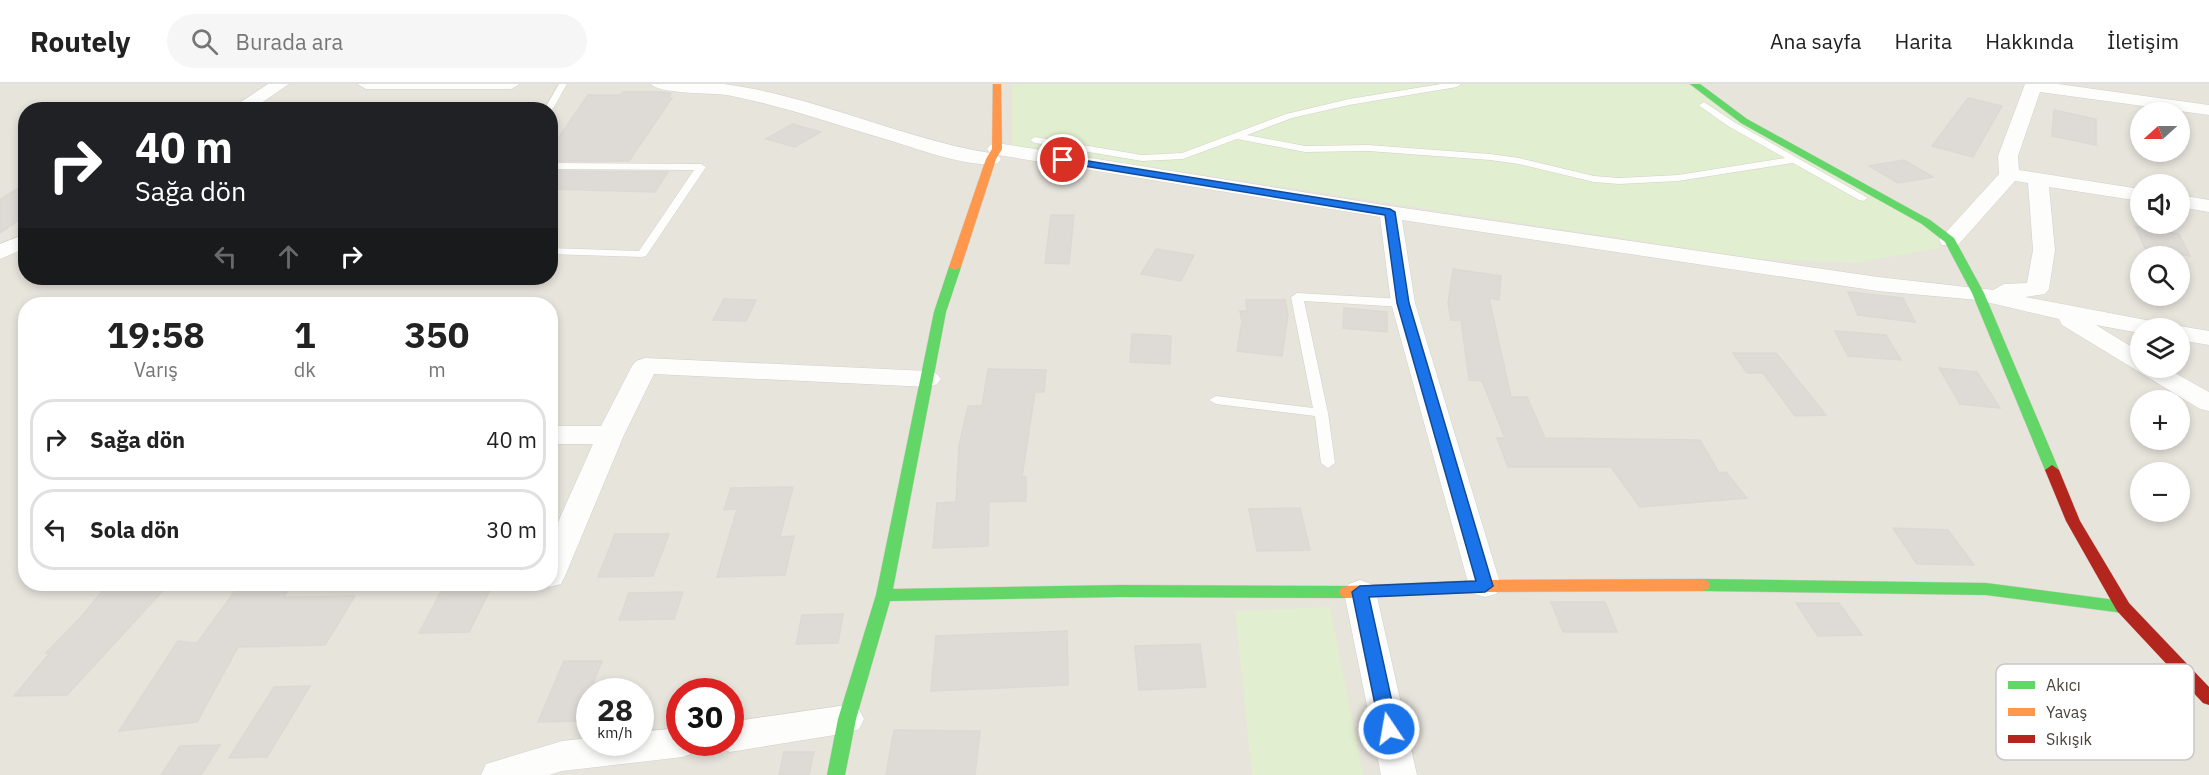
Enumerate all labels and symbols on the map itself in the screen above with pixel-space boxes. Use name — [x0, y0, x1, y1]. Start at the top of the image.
north arrow — [2130, 102, 2190, 162]
pin — [1037, 134, 1088, 185]
legend — [1996, 664, 2194, 760]
text: Akıcı — [2046, 675, 2081, 695]
speed limit sign: 30 — [666, 678, 744, 756]
position arrow — [1357, 697, 1421, 761]
text: Yavaş — [2046, 702, 2087, 722]
text: Sıkışık — [2046, 729, 2093, 749]

